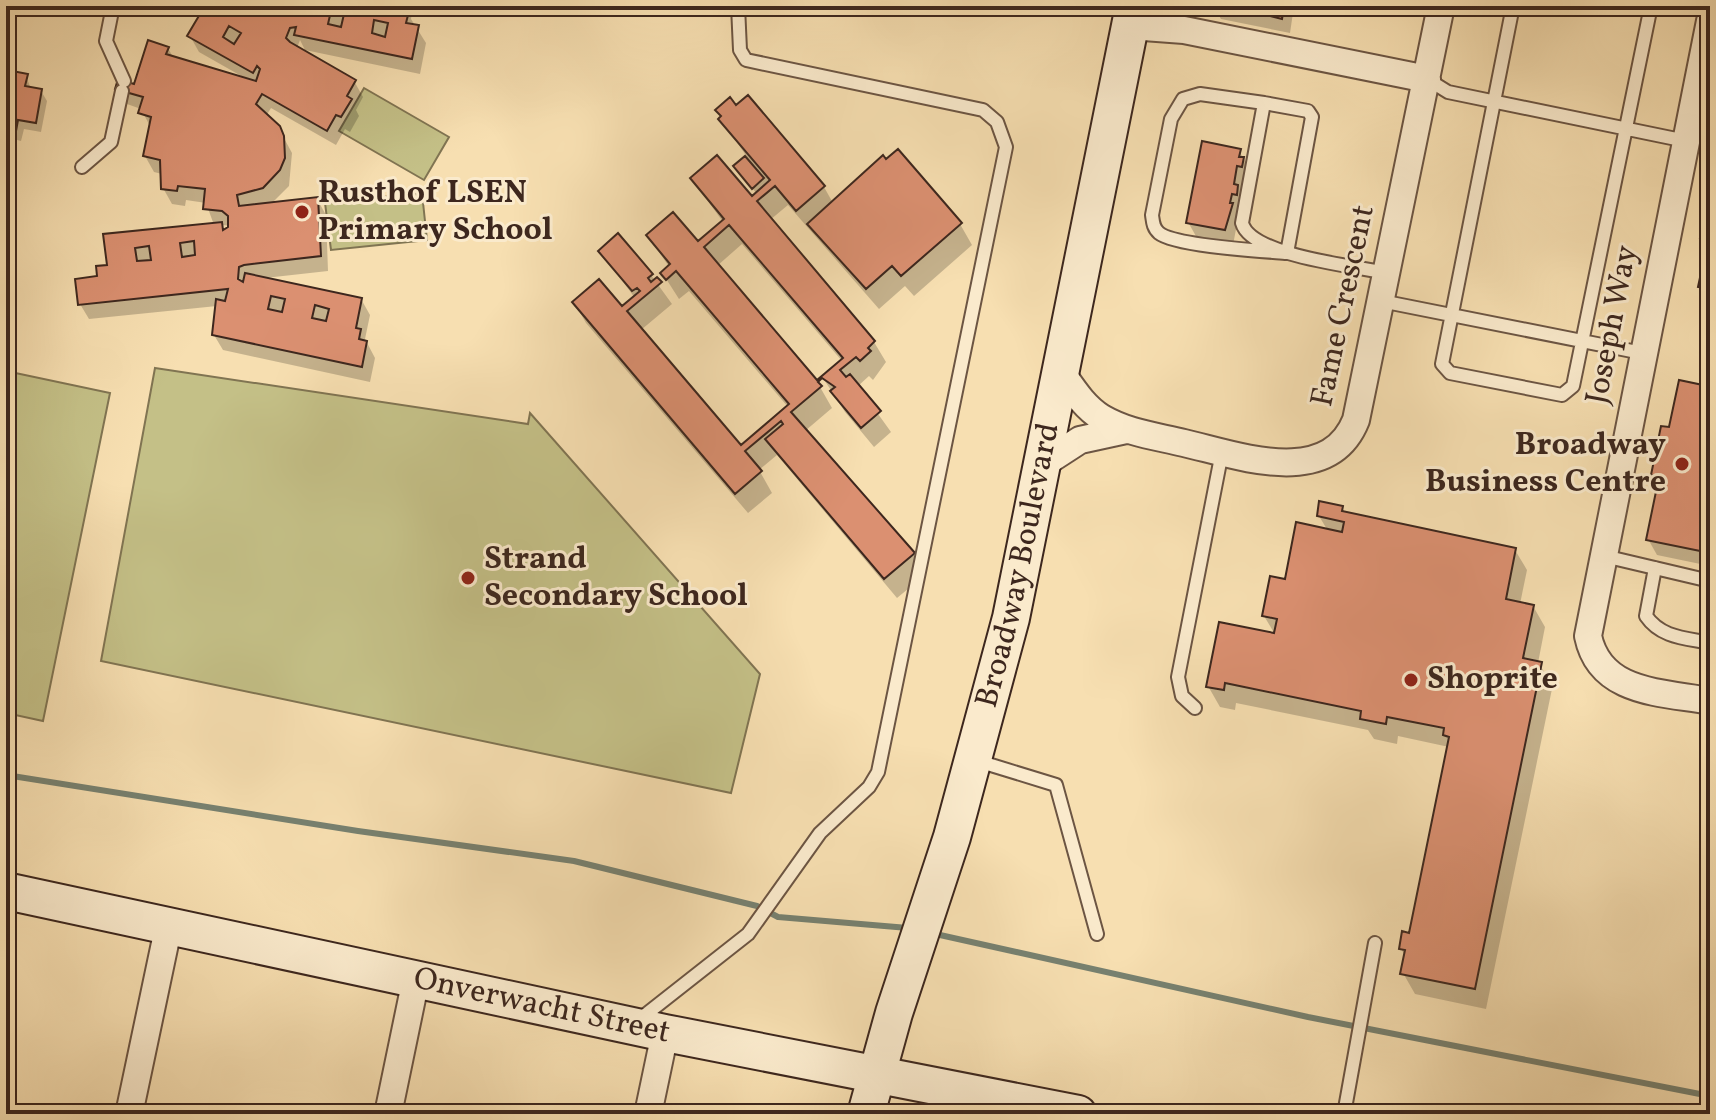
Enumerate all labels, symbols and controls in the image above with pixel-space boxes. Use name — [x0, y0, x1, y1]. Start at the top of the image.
place label: Rusthof LSEN Primary School — [318, 172, 553, 253]
street label: Fame Crescent — [1301, 201, 1387, 411]
marker: Rusthof LSEN Primary School — [293, 203, 311, 221]
street label: Joseph Way — [1576, 242, 1650, 408]
street label: Broadway Boulevard — [966, 419, 1072, 713]
place label: Broadway Business Centre — [1425, 424, 1666, 505]
marker: Broadway Business Centre — [1673, 455, 1691, 473]
place label: Strand Secondary School — [484, 538, 748, 619]
marker: Strand Secondary School — [459, 569, 477, 587]
place label: Shoprite — [1427, 658, 1558, 702]
marker: Shoprite — [1402, 671, 1420, 689]
street label: Onverwacht Street — [409, 957, 674, 1055]

